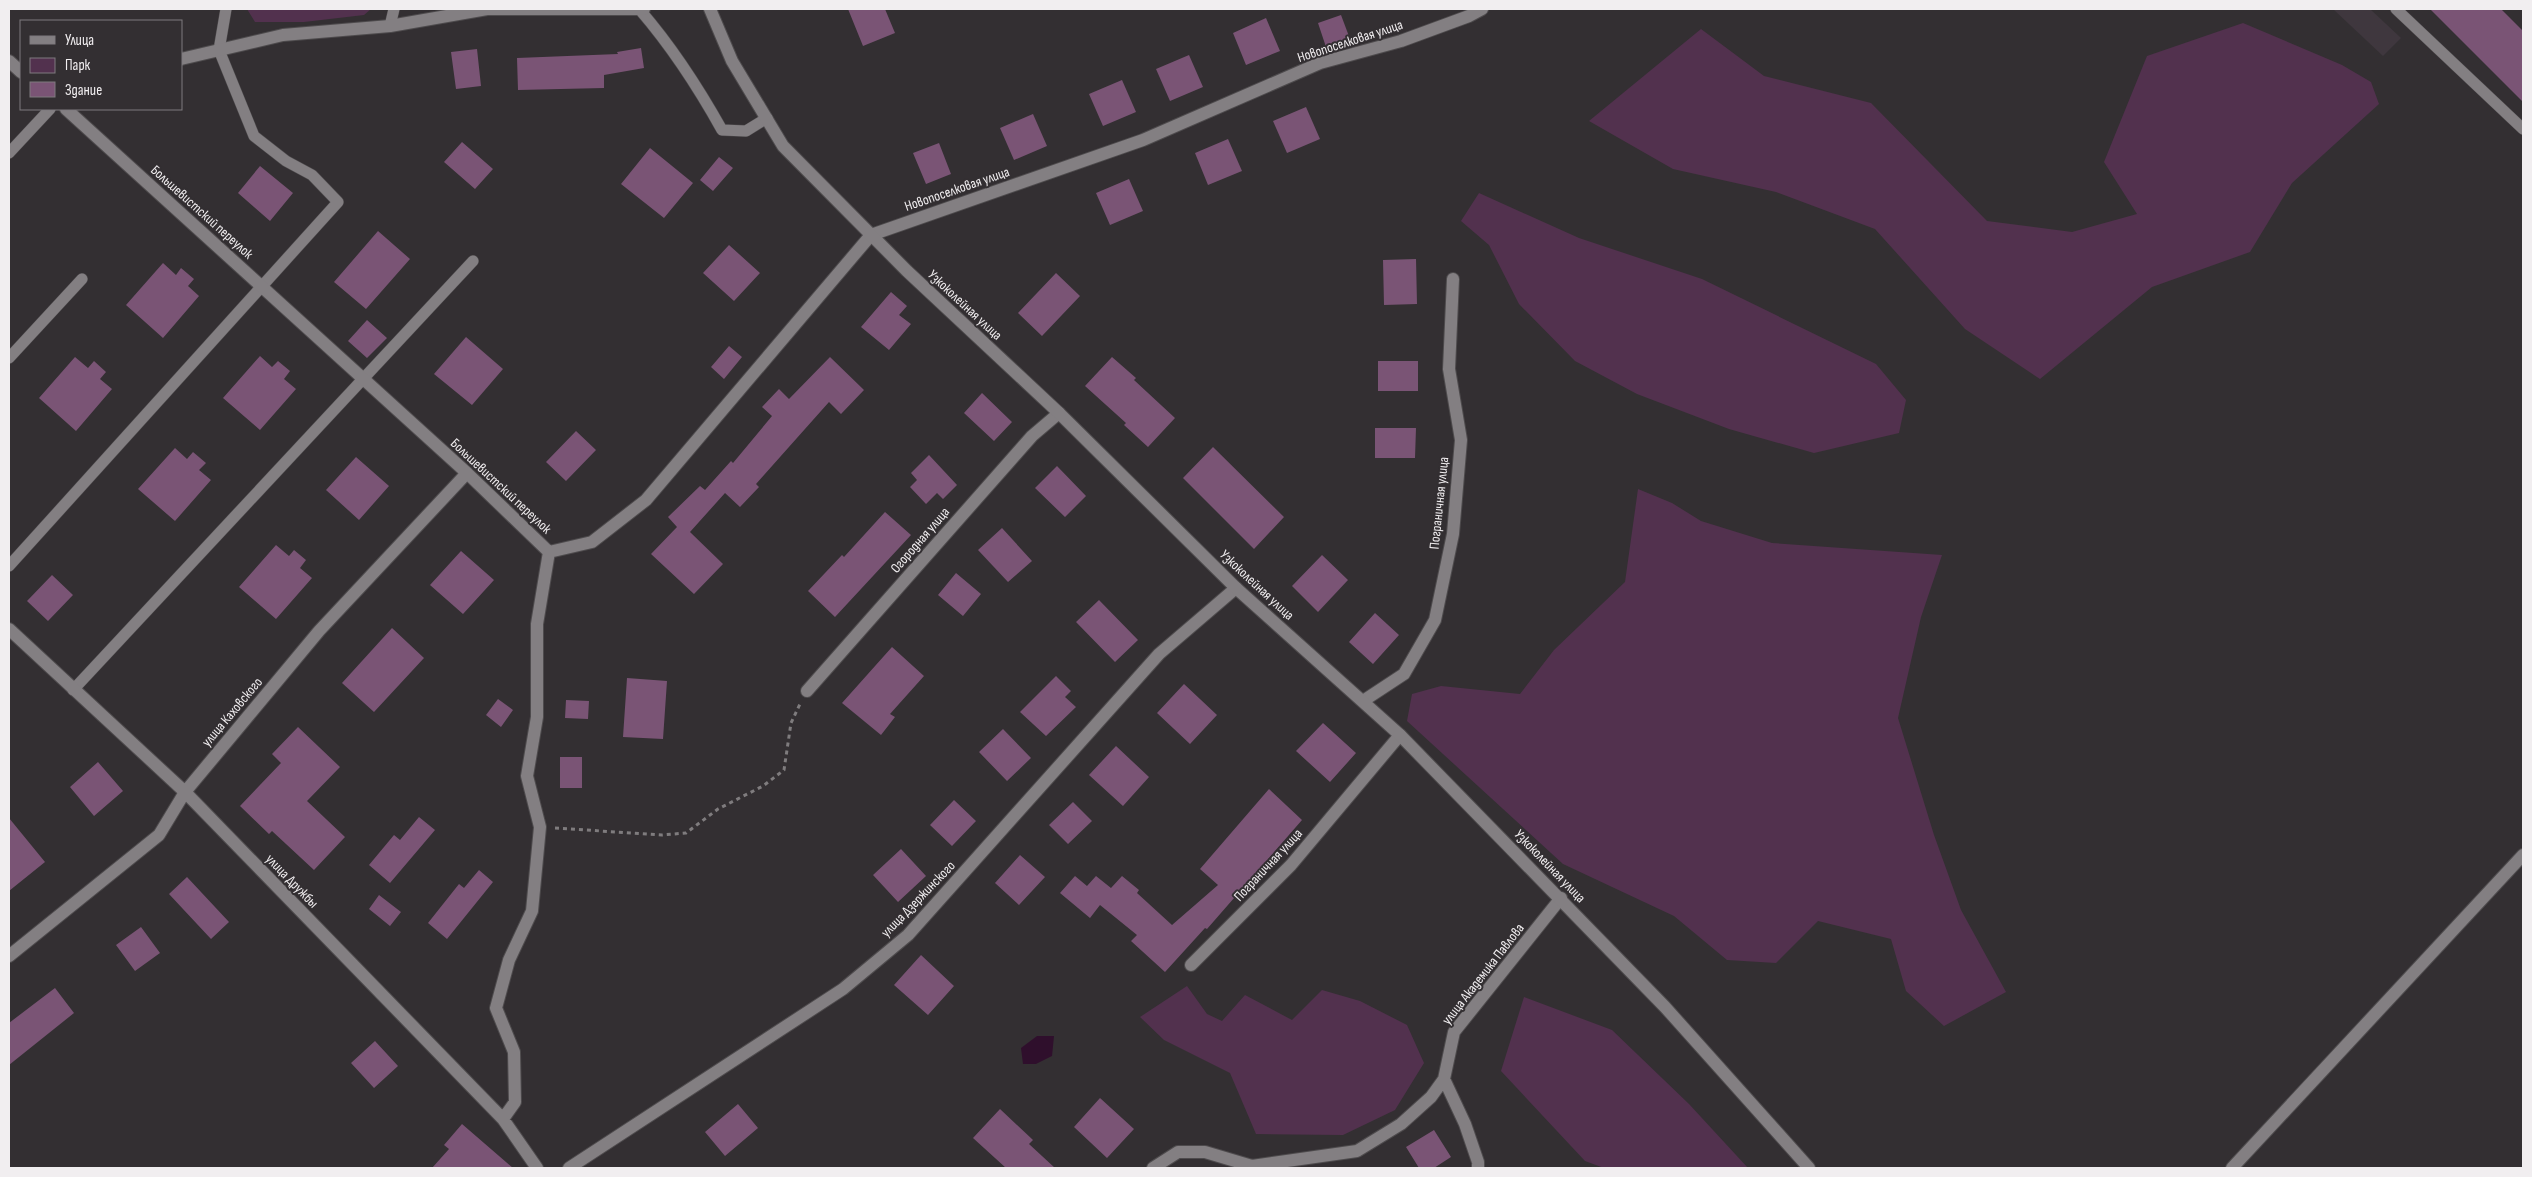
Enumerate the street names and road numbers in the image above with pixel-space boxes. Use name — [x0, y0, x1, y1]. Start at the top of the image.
street label: Новопоселковая улица — [1295, 16, 1405, 66]
street label: Большевистский переулок — [147, 162, 257, 263]
street label: Новопоселковая улица — [902, 163, 1012, 215]
street label: Узкоколейная улица — [924, 266, 1006, 344]
street label: Большевистский переулок — [447, 435, 556, 538]
street label: Пограничная улица — [1426, 456, 1452, 550]
street label: Огородная улица — [887, 504, 953, 576]
street label: Узкоколейная улица — [1216, 546, 1298, 624]
street label: улица Каховского — [198, 674, 266, 750]
street label: Пограничная улица — [1230, 825, 1306, 905]
street label: Узкоколейная улица — [1511, 826, 1589, 906]
street label: улица Дружбы — [262, 850, 322, 912]
street label: улица Дзержинского — [877, 857, 959, 941]
street label: улица Академика Павлова — [1438, 920, 1528, 1028]

